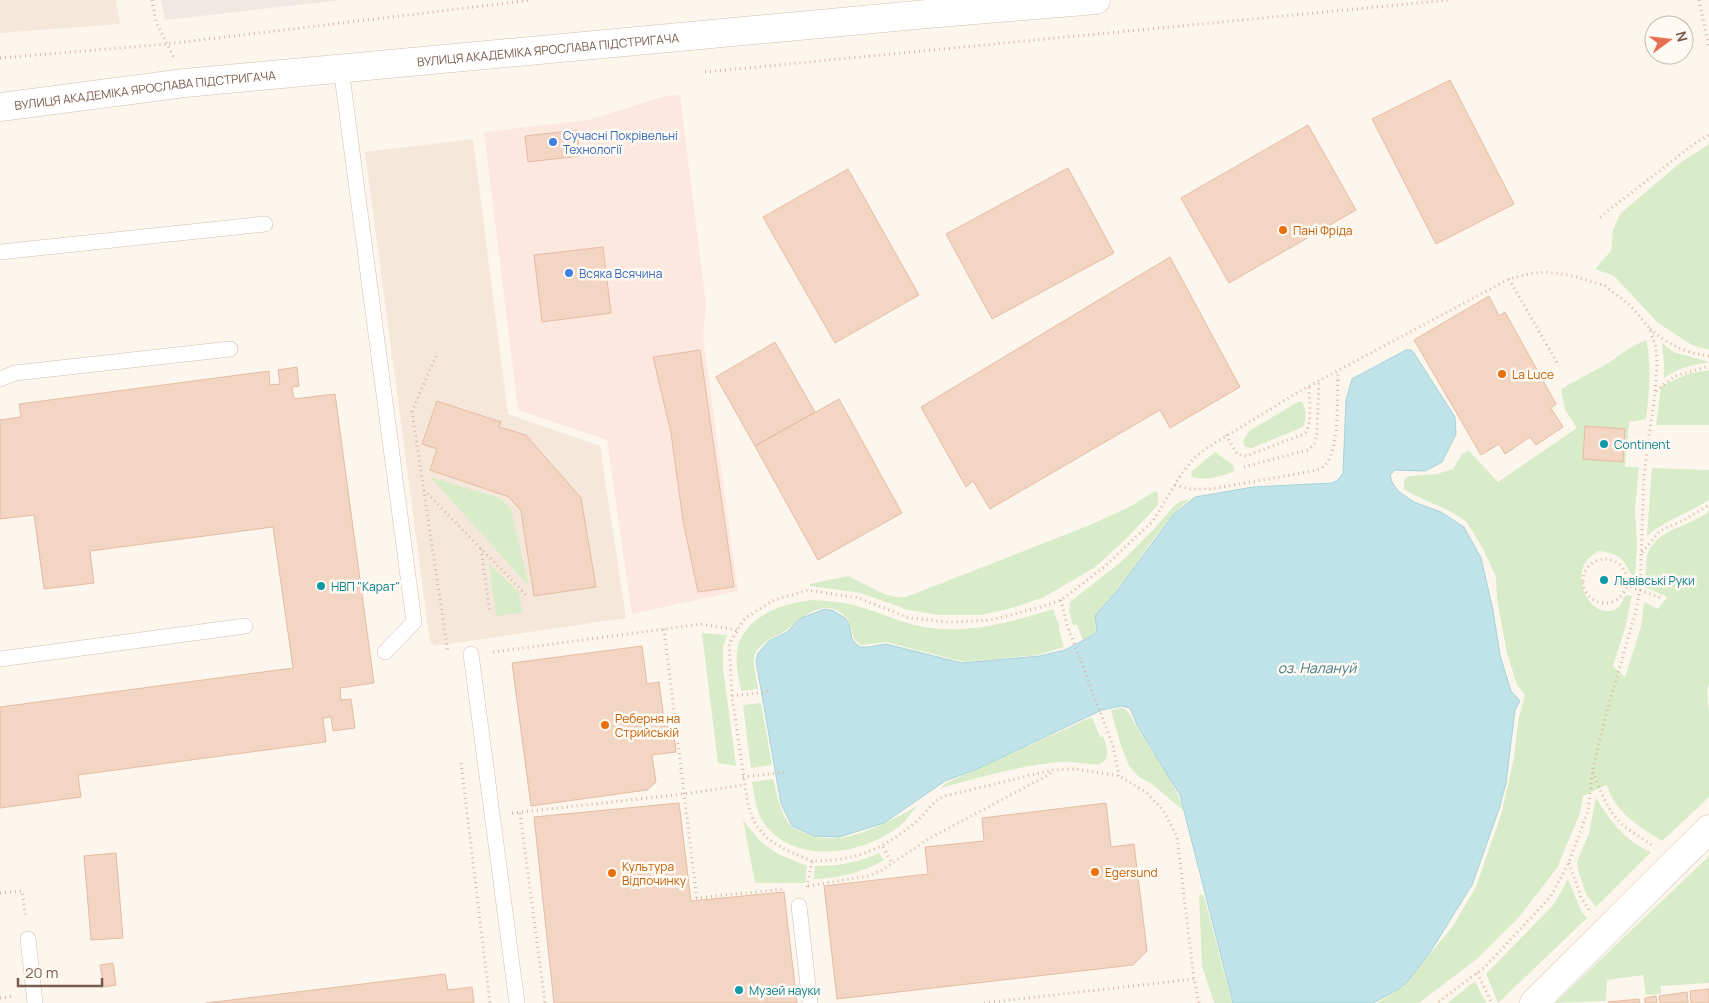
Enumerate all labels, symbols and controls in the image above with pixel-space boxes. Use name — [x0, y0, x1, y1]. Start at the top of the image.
north arrow — [1644, 15, 1694, 65]
street label: ВУЛИЦЯ АКАДЕМІКА ЯРОСЛАВА ПІДСТРИГАЧА — [416, 29, 680, 70]
text: N — [1672, 29, 1693, 44]
street label: ВУЛИЦЯ АКАДЕМІКА ЯРОСЛАВА ПІДСТРИГАЧА — [13, 66, 277, 114]
place label: Сучасні Покрівельні Технології — [563, 127, 678, 158]
marker: Сучасні Покрівельні Технології — [547, 136, 559, 148]
place label: Пані Фріда — [1293, 222, 1353, 239]
marker: Пані Фріда — [1277, 224, 1289, 236]
place label: Всяка Всячина — [579, 265, 662, 282]
marker: Всяка Всячина — [563, 267, 575, 279]
place label: La Luce — [1512, 366, 1554, 383]
marker: La Luce — [1496, 368, 1508, 380]
place label: Continent — [1614, 436, 1670, 453]
marker: Continent — [1598, 438, 1610, 450]
place label: Львівські Руки — [1614, 572, 1695, 589]
marker: Львівські Руки — [1598, 574, 1610, 586]
place label: НВП "Карат" — [331, 578, 400, 595]
marker: НВП "Карат" — [315, 580, 327, 592]
water label: оз. Налануй — [1278, 658, 1357, 677]
place label: Реберня на Стрийській — [615, 710, 680, 741]
marker: Реберня на Стрийській — [599, 719, 611, 731]
place label: Культура Відпочинку — [622, 858, 687, 889]
place label: Egersund — [1105, 864, 1158, 881]
marker: Egersund — [1089, 866, 1101, 878]
marker: Культура Відпочинку — [606, 867, 618, 879]
scale bar — [18, 956, 101, 988]
text: 20 m — [25, 962, 58, 983]
place label: Музей науки — [749, 982, 820, 999]
marker: Музей науки — [733, 984, 745, 996]

